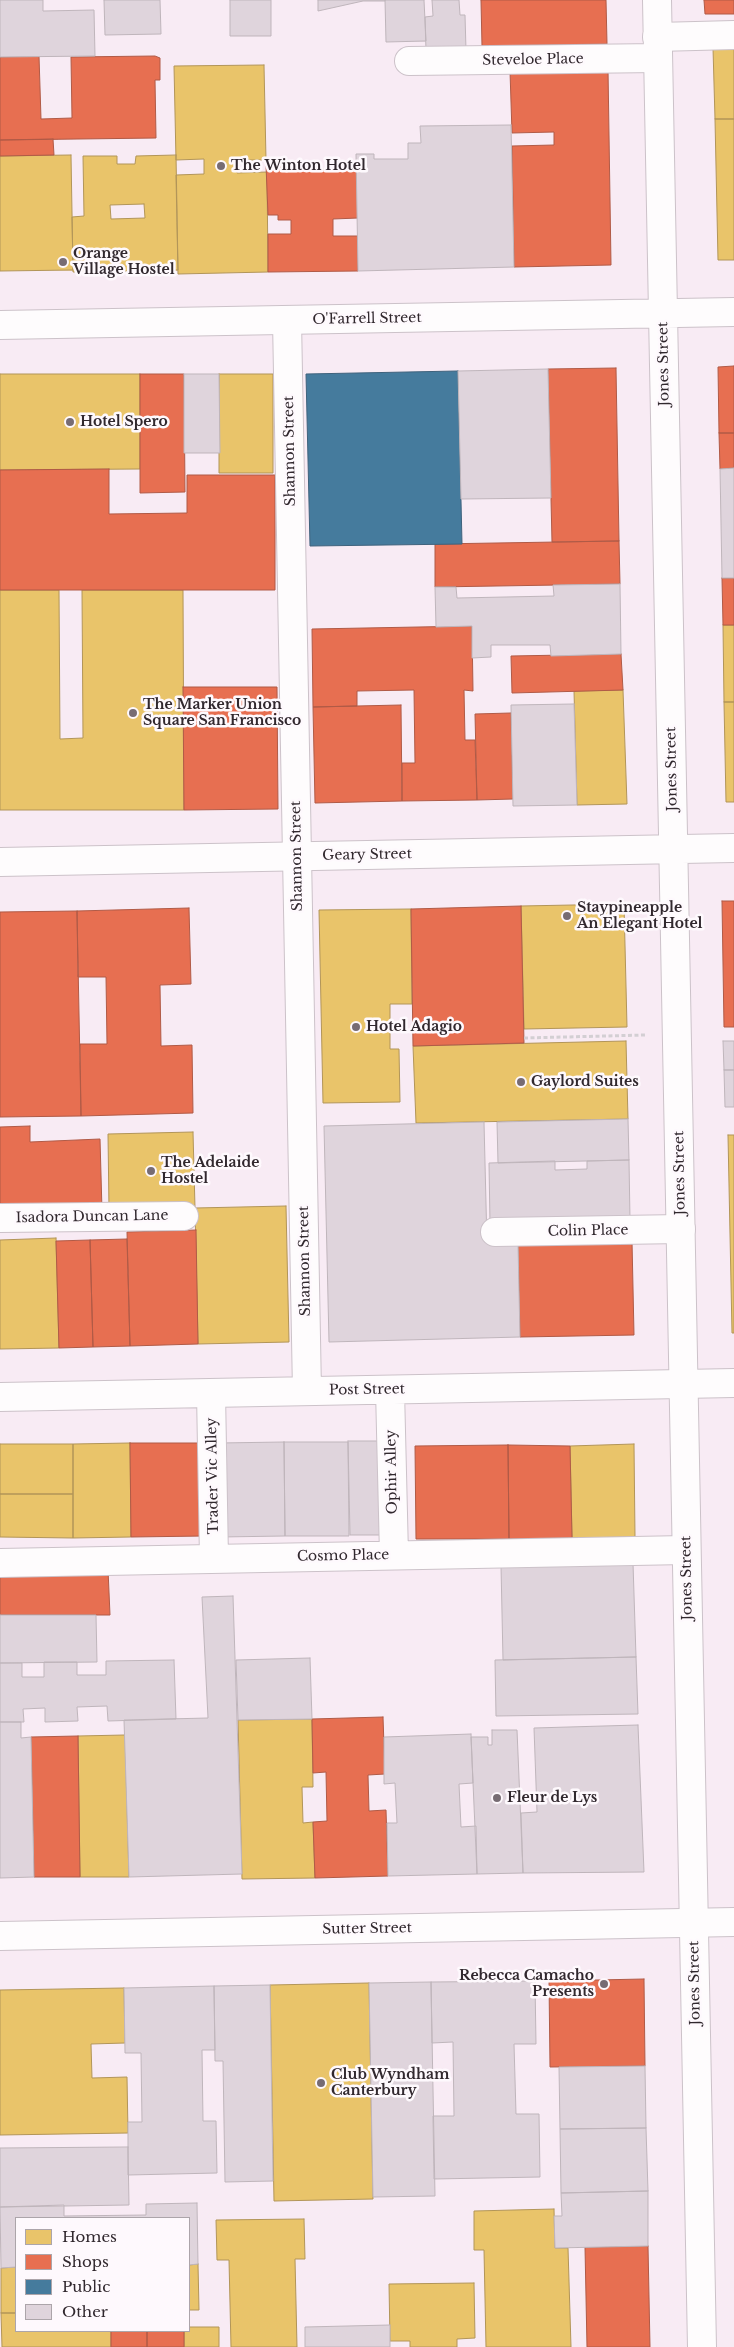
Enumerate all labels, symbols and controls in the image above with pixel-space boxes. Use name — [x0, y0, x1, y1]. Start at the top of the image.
street label: Steveloe Place — [482, 51, 584, 69]
place label: The Winton Hotel — [231, 158, 366, 174]
marker: The Winton Hotel — [215, 160, 227, 172]
place label: Orange Village Hostel — [73, 246, 175, 278]
marker: Orange Village Hostel — [57, 256, 69, 268]
street label: O'Farrell Street — [312, 310, 422, 328]
street label: Jones Street — [655, 322, 673, 406]
street label: Shannon Street — [281, 396, 299, 506]
place label: Hotel Spero — [80, 414, 168, 430]
marker: Hotel Spero — [64, 416, 76, 428]
place label: The Marker Union Square San Francisco — [143, 697, 301, 730]
marker: The Marker Union Square San Francisco — [127, 707, 139, 719]
street label: Jones Street — [663, 727, 681, 811]
street label: Shannon Street — [288, 801, 306, 911]
street label: Geary Street — [322, 846, 412, 864]
place label: Staypineapple An Elegant Hotel — [577, 900, 703, 932]
marker: Staypineapple An Elegant Hotel — [561, 910, 573, 922]
place label: Hotel Adagio — [366, 1019, 462, 1035]
marker: Hotel Adagio — [350, 1021, 362, 1033]
place label: Gaylord Suites — [531, 1074, 639, 1090]
marker: Gaylord Suites — [515, 1076, 527, 1088]
street label: Jones Street — [671, 1131, 689, 1215]
place label: The Adelaide Hostel — [161, 1155, 259, 1188]
marker: The Adelaide Hostel — [145, 1165, 157, 1177]
street label: Shannon Street — [296, 1206, 314, 1316]
street label: Isadora Duncan Lane — [15, 1207, 169, 1227]
street label: Colin Place — [547, 1222, 629, 1240]
street label: Post Street — [329, 1381, 405, 1399]
street label: Trader Vic Alley — [204, 1418, 222, 1534]
street label: Ophir Alley — [383, 1430, 401, 1514]
street label: Jones Street — [678, 1536, 696, 1620]
street label: Cosmo Place — [297, 1547, 389, 1565]
place label: Fleur de Lys — [507, 1790, 597, 1806]
marker: Fleur de Lys — [491, 1792, 503, 1804]
street label: Sutter Street — [322, 1920, 412, 1938]
street label: Jones Street — [686, 1941, 704, 2025]
place label: Rebecca Camacho Presents — [459, 1968, 594, 2000]
marker: Rebecca Camacho Presents — [598, 1978, 610, 1990]
place label: Club Wyndham Canterbury — [331, 2067, 450, 2100]
marker: Club Wyndham Canterbury — [315, 2077, 327, 2089]
legend — [15, 2217, 190, 2332]
text: Homes — [62, 2227, 117, 2246]
text: Shops — [62, 2252, 109, 2271]
text: Public — [62, 2277, 110, 2296]
text: Other — [62, 2302, 108, 2321]

